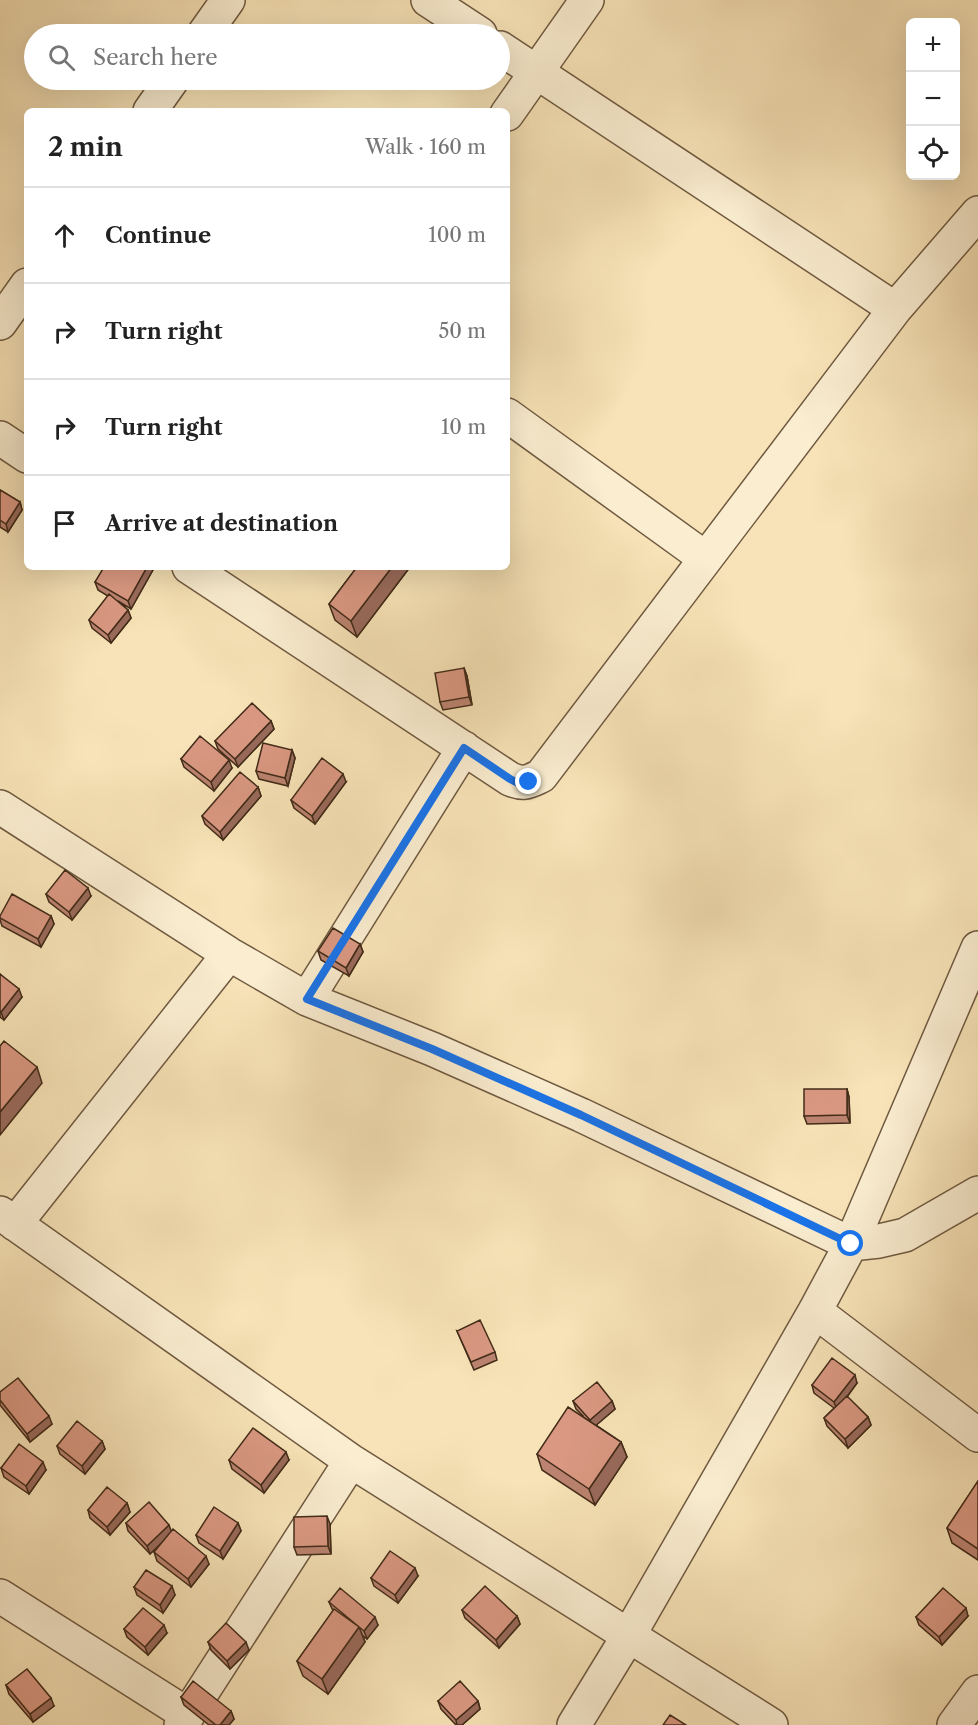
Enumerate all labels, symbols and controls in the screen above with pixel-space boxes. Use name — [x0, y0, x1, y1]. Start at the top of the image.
map controls — [906, 18, 960, 180]
button: + — [906, 18, 960, 72]
search box — [24, 24, 510, 90]
icon: search — [45, 41, 78, 74]
text: Search here — [93, 44, 218, 71]
button: − — [906, 72, 960, 126]
button: locate — [906, 126, 960, 180]
text: 2 min — [48, 131, 123, 163]
text: Walk · 160 m — [365, 135, 486, 159]
icon: ahead — [48, 219, 81, 252]
text: Continue — [105, 222, 211, 249]
text: 100 m — [428, 223, 486, 247]
icon: right — [48, 315, 81, 348]
text: Turn right — [105, 318, 223, 345]
text: 50 m — [439, 319, 486, 343]
icon: right — [48, 411, 81, 444]
text: Turn right — [105, 414, 223, 441]
text: 10 m — [441, 415, 486, 439]
icon: arrive — [48, 507, 81, 540]
text: Arrive at destination — [105, 510, 338, 537]
route end — [515, 768, 541, 794]
route start — [837, 1230, 863, 1256]

